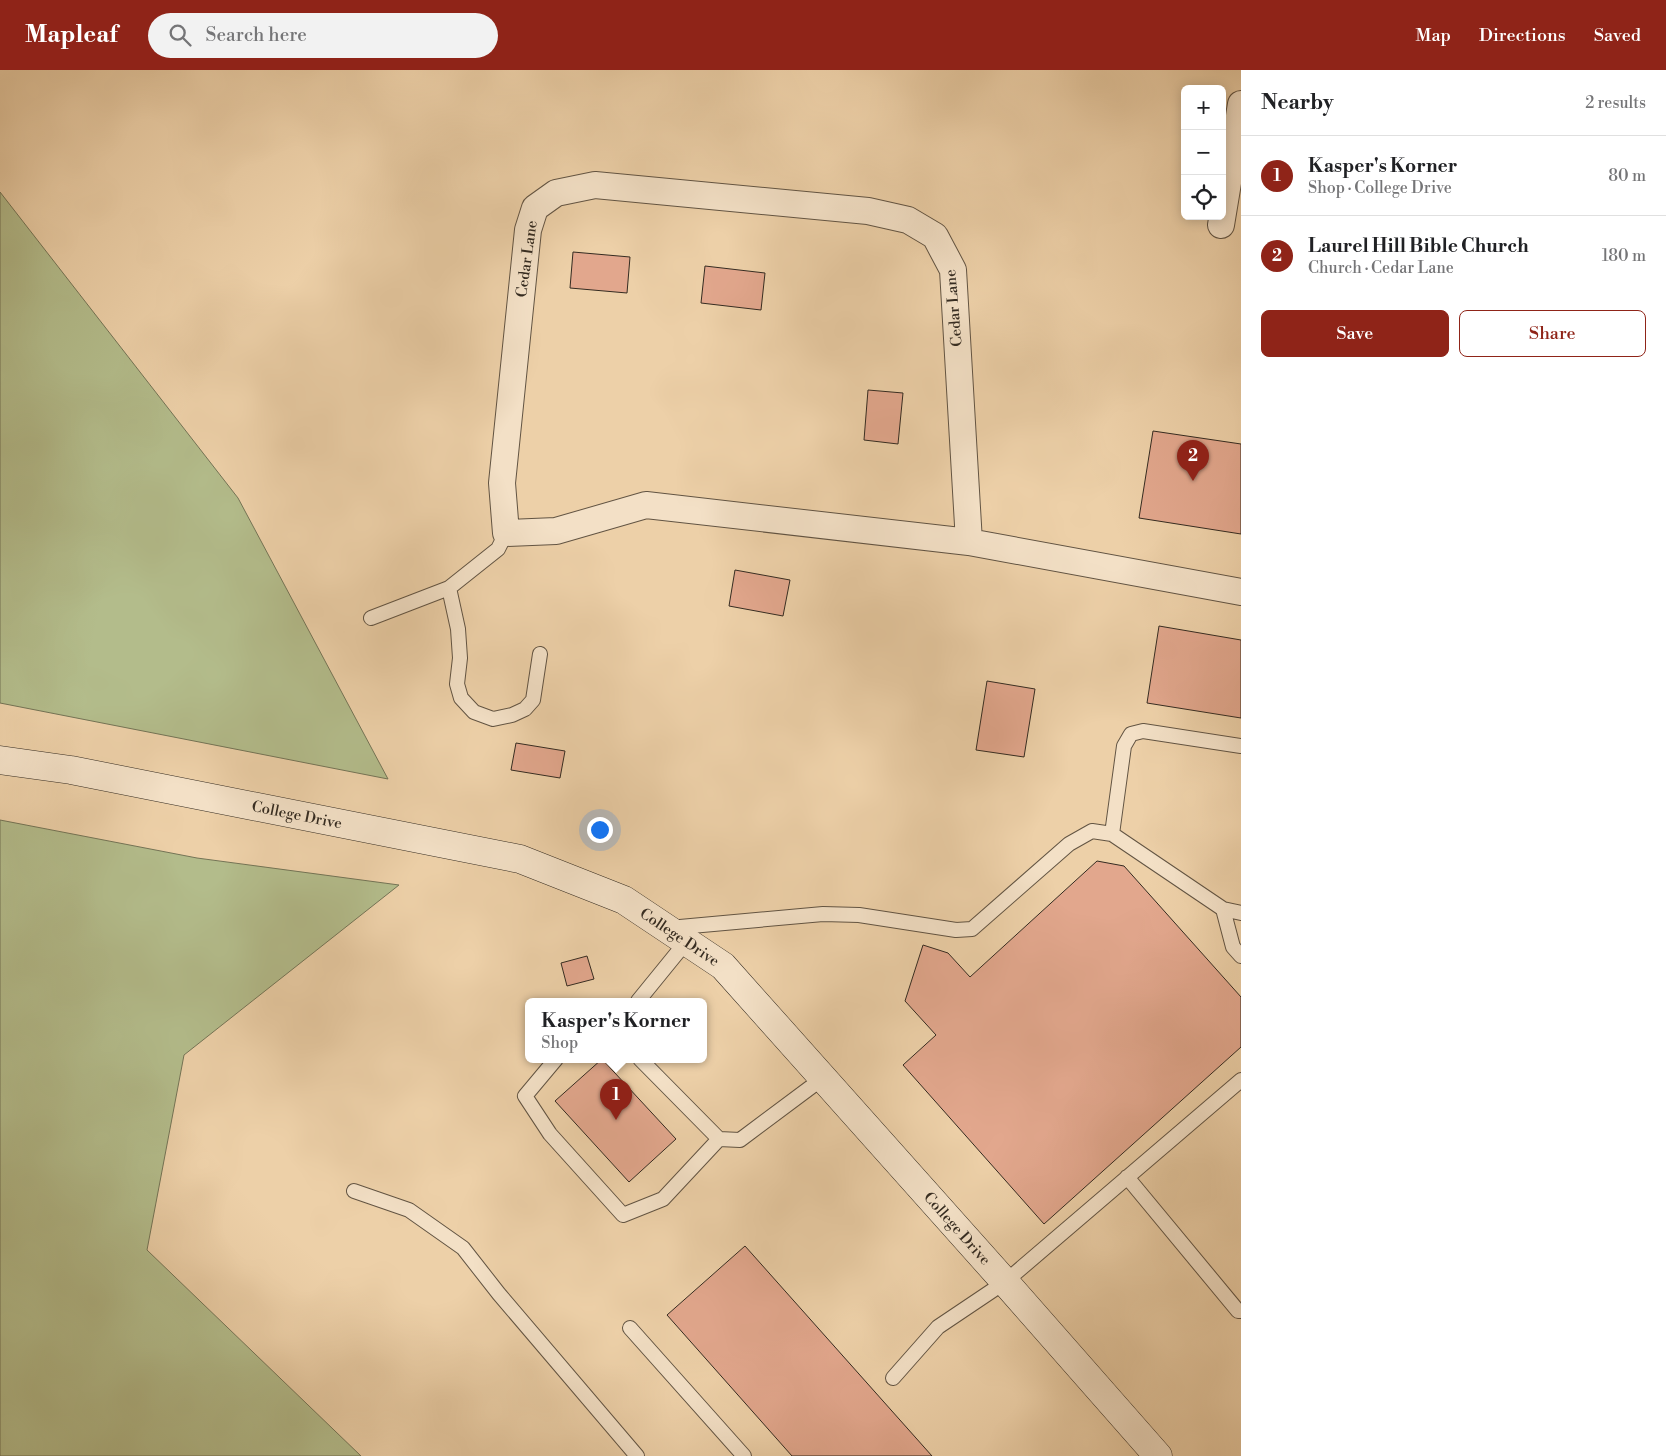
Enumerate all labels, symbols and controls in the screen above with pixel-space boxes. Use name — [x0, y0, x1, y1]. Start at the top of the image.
search box — [148, 13, 498, 58]
text: Mapleaf — [25, 20, 118, 50]
icon: search — [166, 21, 194, 49]
text: Search here — [206, 23, 307, 47]
text: Map — [1415, 24, 1451, 47]
text: Directions — [1479, 24, 1566, 47]
text: Saved — [1594, 24, 1641, 47]
map controls — [1181, 85, 1226, 220]
button: + — [1181, 85, 1226, 130]
text: Nearby — [1261, 90, 1334, 116]
text: 2 results — [1585, 93, 1646, 113]
button: − — [1181, 130, 1226, 175]
text: Kasper's Korner — [1308, 154, 1457, 178]
text: 1 — [1273, 166, 1281, 186]
text: 80 m — [1608, 166, 1646, 186]
button: locate — [1181, 175, 1226, 220]
text: Shop · College Drive — [1308, 178, 1452, 198]
street label: Cedar Lane — [512, 219, 542, 299]
text: Laurel Hill Bible Church — [1308, 234, 1529, 258]
text: 2 — [1272, 246, 1282, 266]
text: 180 m — [1602, 246, 1646, 266]
text: Church · Cedar Lane — [1308, 258, 1454, 278]
street label: Cedar Lane — [941, 269, 967, 347]
button: Save — [1261, 310, 1449, 357]
button: Share — [1459, 310, 1646, 357]
pin: 2 — [1177, 440, 1209, 481]
street label: College Drive — [250, 797, 344, 833]
your location — [587, 817, 613, 843]
street label: College Drive — [636, 904, 723, 970]
popup — [525, 998, 707, 1063]
text: Kasper's Korner — [541, 1009, 691, 1033]
text: Shop — [541, 1033, 578, 1053]
pin: 1 — [600, 1079, 632, 1120]
street label: College Drive — [920, 1188, 995, 1269]

